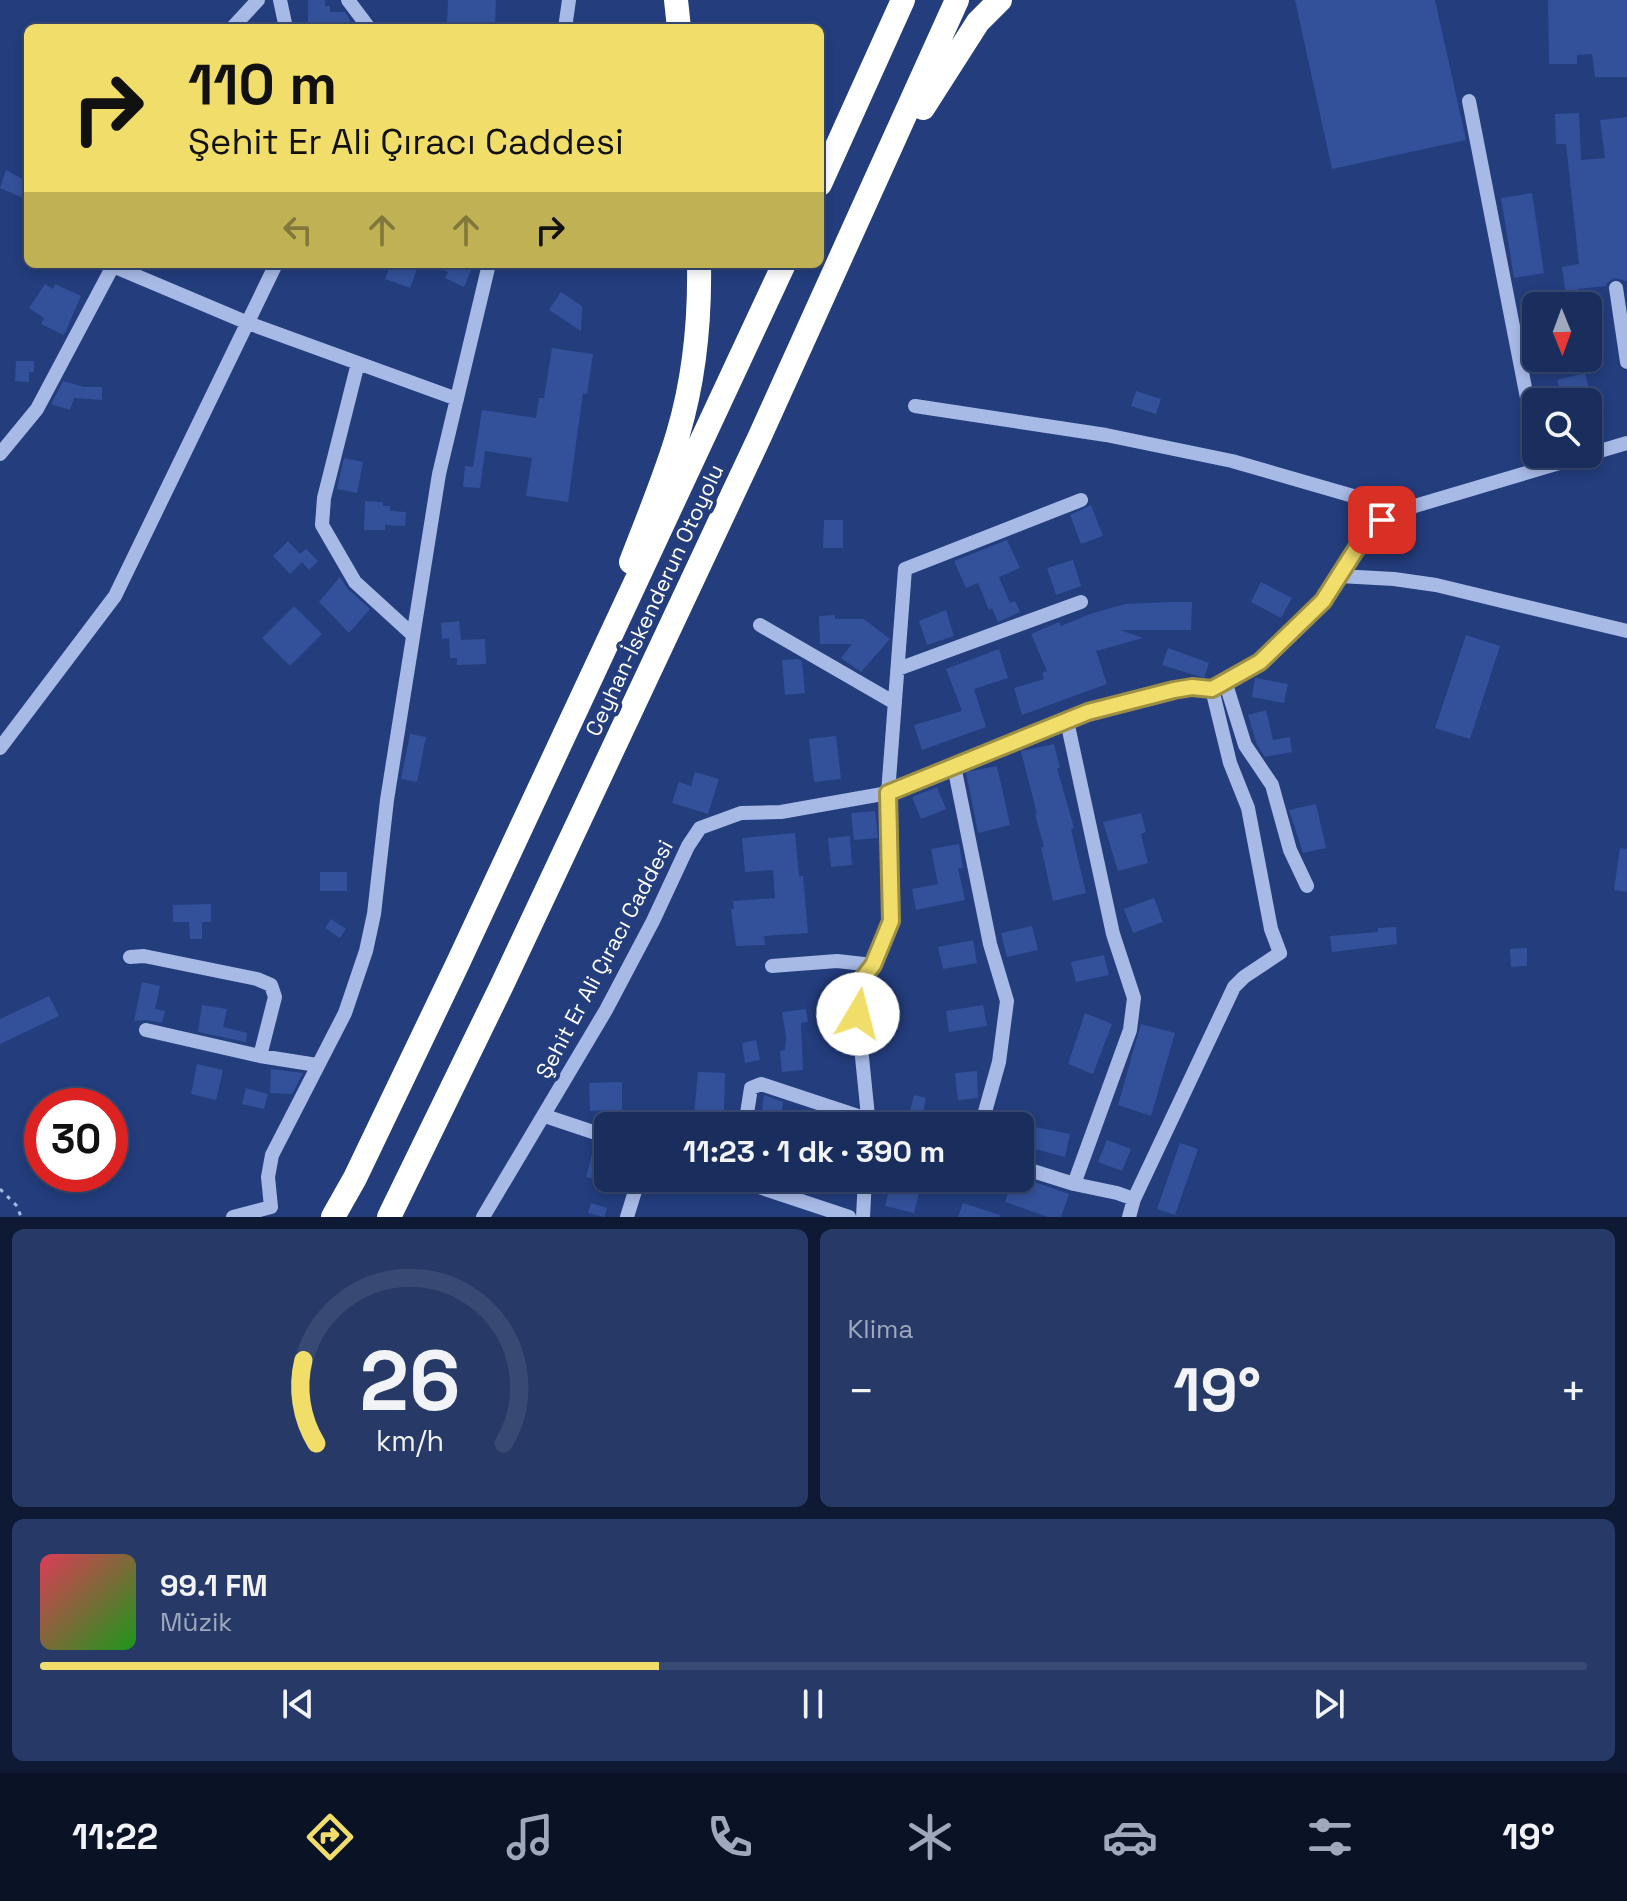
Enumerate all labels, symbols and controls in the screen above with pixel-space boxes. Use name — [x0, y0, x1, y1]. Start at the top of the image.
text: 110 m — [188, 49, 337, 120]
icon: right — [56, 56, 160, 160]
text: Şehit Er Ali Çıracı Caddesi — [188, 119, 624, 165]
icon: left — [276, 208, 320, 252]
icon: ahead — [360, 208, 404, 252]
icon: ahead — [444, 208, 488, 252]
icon: right — [528, 208, 572, 252]
north arrow — [1522, 292, 1602, 372]
map controls — [1522, 292, 1602, 468]
button: search — [1522, 388, 1602, 468]
street label: Ceyhan-İskenderun Otoyolu — [579, 459, 729, 741]
pin — [1348, 486, 1416, 554]
icon: arrive — [1360, 498, 1404, 542]
street label: Şehit Er Ali Çıracı Caddesi — [529, 835, 679, 1083]
position arrow — [816, 972, 900, 1056]
speed limit sign: 30 — [24, 1088, 128, 1192]
text: 11:23 · 1 dk · 390 m — [683, 1132, 945, 1171]
text: Klima — [848, 1312, 913, 1346]
text: 26 — [359, 1328, 460, 1434]
text: 19° — [1173, 1352, 1261, 1429]
text: − — [848, 1363, 875, 1419]
text: + — [1560, 1363, 1587, 1419]
text: km/h — [376, 1423, 444, 1459]
text: 99.1 FM — [160, 1566, 268, 1605]
text: Müzik — [160, 1605, 232, 1639]
icon: previous — [276, 1682, 320, 1726]
icon: pause — [791, 1682, 835, 1726]
icon: next — [1307, 1682, 1351, 1726]
icon: directions — [302, 1809, 358, 1865]
icon: music — [502, 1809, 558, 1865]
icon: phone — [702, 1809, 758, 1865]
icon: climate — [902, 1809, 958, 1865]
icon: car — [1102, 1809, 1158, 1865]
icon: filters — [1302, 1809, 1358, 1865]
text: 11:22 — [72, 1814, 158, 1860]
text: 19° — [1502, 1814, 1555, 1860]

